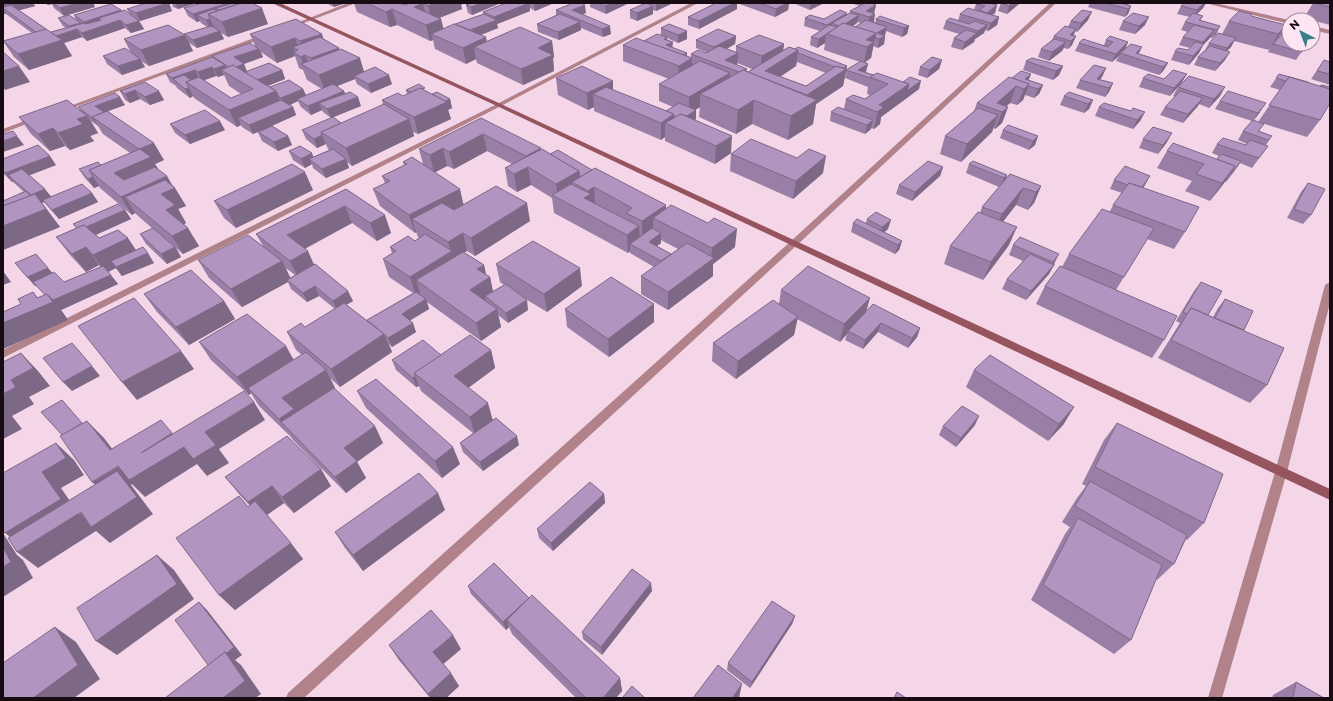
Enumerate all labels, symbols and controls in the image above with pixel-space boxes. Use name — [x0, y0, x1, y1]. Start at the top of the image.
north arrow — [1281, 12, 1321, 52]
text: N — [1286, 16, 1302, 33]

